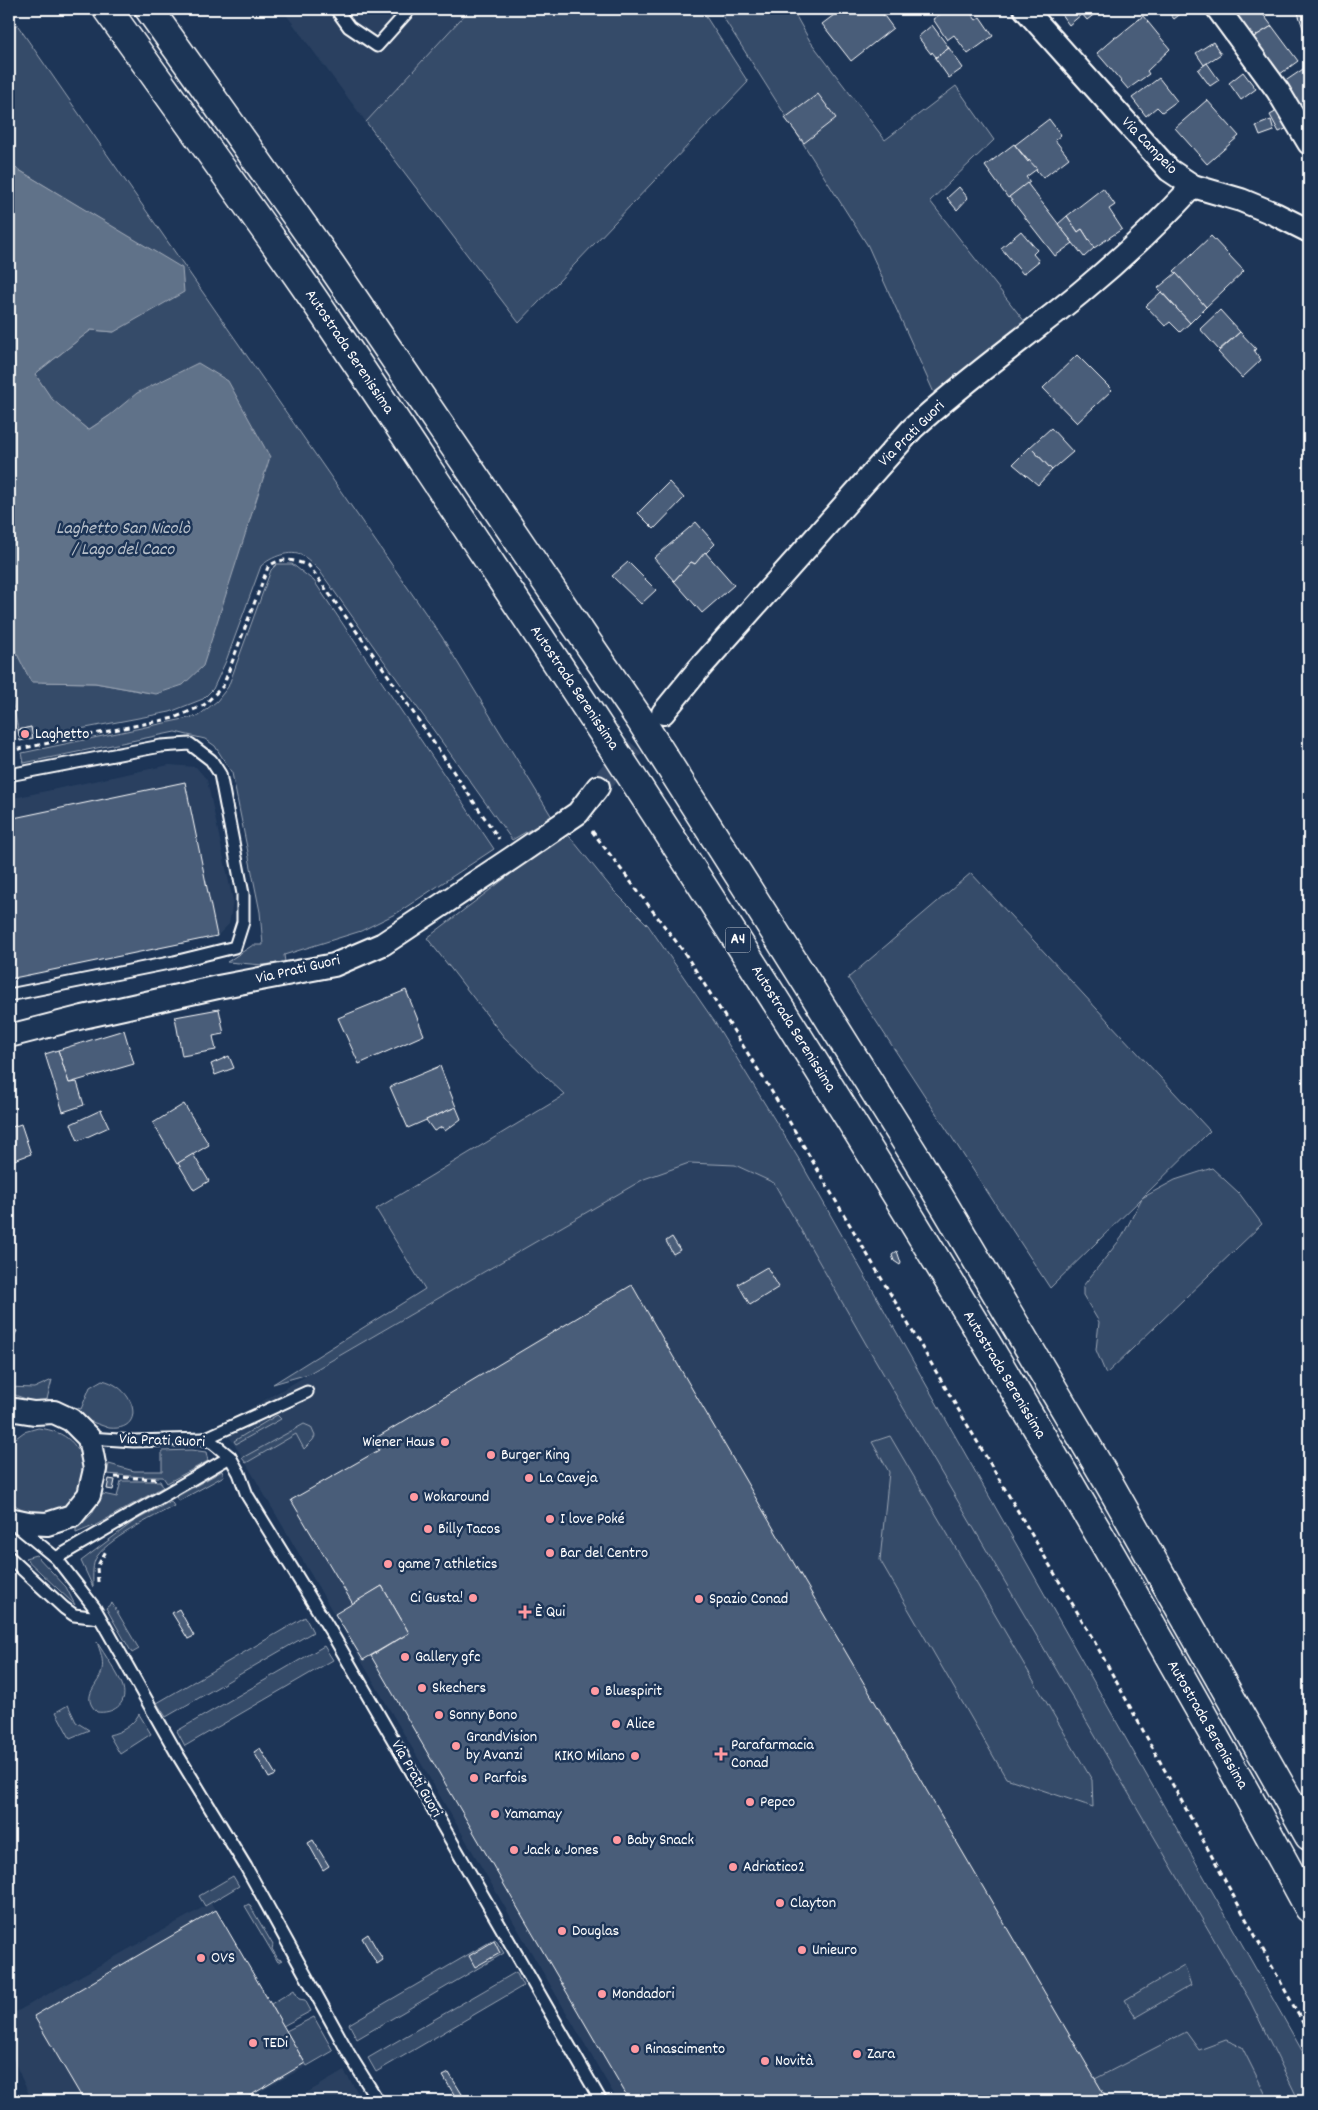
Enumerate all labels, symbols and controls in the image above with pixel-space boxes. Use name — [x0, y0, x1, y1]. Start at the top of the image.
street label: Via Campeio — [1115, 112, 1183, 180]
street label: Autostrada Serenissima — [299, 285, 400, 419]
street label: Via Prati Guori — [873, 395, 951, 473]
water label: Laghetto San Nicolò / Lago del Caco — [56, 517, 191, 563]
street label: Autostrada Serenissima — [524, 621, 625, 755]
place label: Laghetto — [35, 723, 89, 746]
marker: Laghetto — [19, 728, 31, 740]
road number: A4 — [726, 928, 750, 952]
street label: Via Prati Guori — [254, 949, 343, 991]
street label: Autostrada Serenissima — [745, 961, 842, 1097]
street label: Autostrada Serenissima — [957, 1307, 1052, 1444]
street label: Via Prati Guori — [119, 1428, 205, 1454]
place label: Wiener Haus — [362, 1431, 435, 1454]
marker: Wiener Haus — [439, 1436, 451, 1448]
place label: Burger King — [501, 1444, 570, 1467]
marker: Burger King — [485, 1449, 497, 1461]
place label: La Caveja — [539, 1467, 598, 1490]
marker: La Caveja — [523, 1472, 535, 1484]
place label: Wokaround — [424, 1486, 489, 1509]
marker: Wokaround — [408, 1491, 420, 1503]
place label: I love Poké — [560, 1508, 625, 1531]
marker: I love Poké — [544, 1513, 556, 1525]
place label: Billy Tacos — [438, 1518, 501, 1541]
marker: Billy Tacos — [422, 1523, 434, 1535]
place label: Bar del Centro — [560, 1542, 648, 1565]
marker: Bar del Centro — [544, 1547, 556, 1559]
place label: game 7 athletics — [398, 1553, 498, 1576]
marker: game 7 athletics — [382, 1558, 394, 1570]
place label: Ci Gusta! — [410, 1587, 463, 1610]
place label: Spazio Conad — [709, 1588, 788, 1611]
marker: Ci Gusta! — [467, 1592, 479, 1604]
marker: Spazio Conad — [693, 1593, 705, 1605]
place label: È Qui — [535, 1601, 565, 1624]
marker: È Qui — [519, 1606, 531, 1618]
place label: Gallery gfc — [415, 1646, 480, 1669]
marker: Gallery gfc — [399, 1651, 411, 1663]
street label: Autostrada Serenissima — [1161, 1656, 1254, 1794]
place label: Skechers — [432, 1677, 486, 1700]
place label: Bluespirit — [605, 1680, 662, 1703]
marker: Skechers — [416, 1682, 428, 1694]
marker: Bluespirit — [589, 1685, 601, 1697]
place label: Sonny Bono — [449, 1704, 517, 1727]
marker: Sonny Bono — [433, 1709, 445, 1721]
place label: Alice — [626, 1713, 655, 1736]
marker: Alice — [610, 1718, 622, 1730]
place label: GrandVision by Avanzi — [466, 1726, 537, 1767]
place label: Parafarmacia Conad — [731, 1734, 814, 1775]
street label: Via Prati Guori — [385, 1736, 447, 1822]
marker: GrandVision by Avanzi — [450, 1740, 462, 1752]
place label: KIKO Milano — [554, 1745, 625, 1768]
marker: Parafarmacia Conad — [715, 1748, 727, 1760]
marker: KIKO Milano — [629, 1750, 641, 1762]
place label: Parfois — [484, 1767, 527, 1790]
marker: Parfois — [468, 1772, 480, 1784]
place label: Pepco — [760, 1791, 795, 1814]
marker: Pepco — [744, 1796, 756, 1808]
place label: Yamamay — [505, 1803, 562, 1826]
marker: Yamamay — [489, 1808, 501, 1820]
place label: Baby Snack — [627, 1829, 694, 1852]
marker: Baby Snack — [611, 1834, 623, 1846]
place label: Jack & Jones — [524, 1839, 599, 1862]
marker: Jack & Jones — [508, 1844, 520, 1856]
place label: Adriatico2 — [743, 1856, 805, 1879]
marker: Adriatico2 — [727, 1861, 739, 1873]
place label: Clayton — [790, 1892, 836, 1915]
marker: Clayton — [774, 1897, 786, 1909]
place label: Douglas — [572, 1920, 620, 1943]
marker: Douglas — [556, 1925, 568, 1937]
place label: Unieuro — [812, 1939, 857, 1962]
marker: Unieuro — [796, 1944, 808, 1956]
place label: OVS — [211, 1947, 235, 1970]
marker: OVS — [195, 1952, 207, 1964]
place label: Mondadori — [612, 1983, 674, 2006]
marker: Mondadori — [596, 1988, 608, 2000]
place label: TEDi — [263, 2032, 288, 2055]
marker: TEDi — [247, 2037, 259, 2049]
place label: Rinascimento — [645, 2038, 725, 2061]
marker: Rinascimento — [629, 2043, 641, 2055]
place label: Zara — [867, 2043, 895, 2066]
marker: Zara — [851, 2048, 863, 2060]
place label: Novità — [775, 2050, 814, 2073]
marker: Novità — [759, 2055, 771, 2067]

